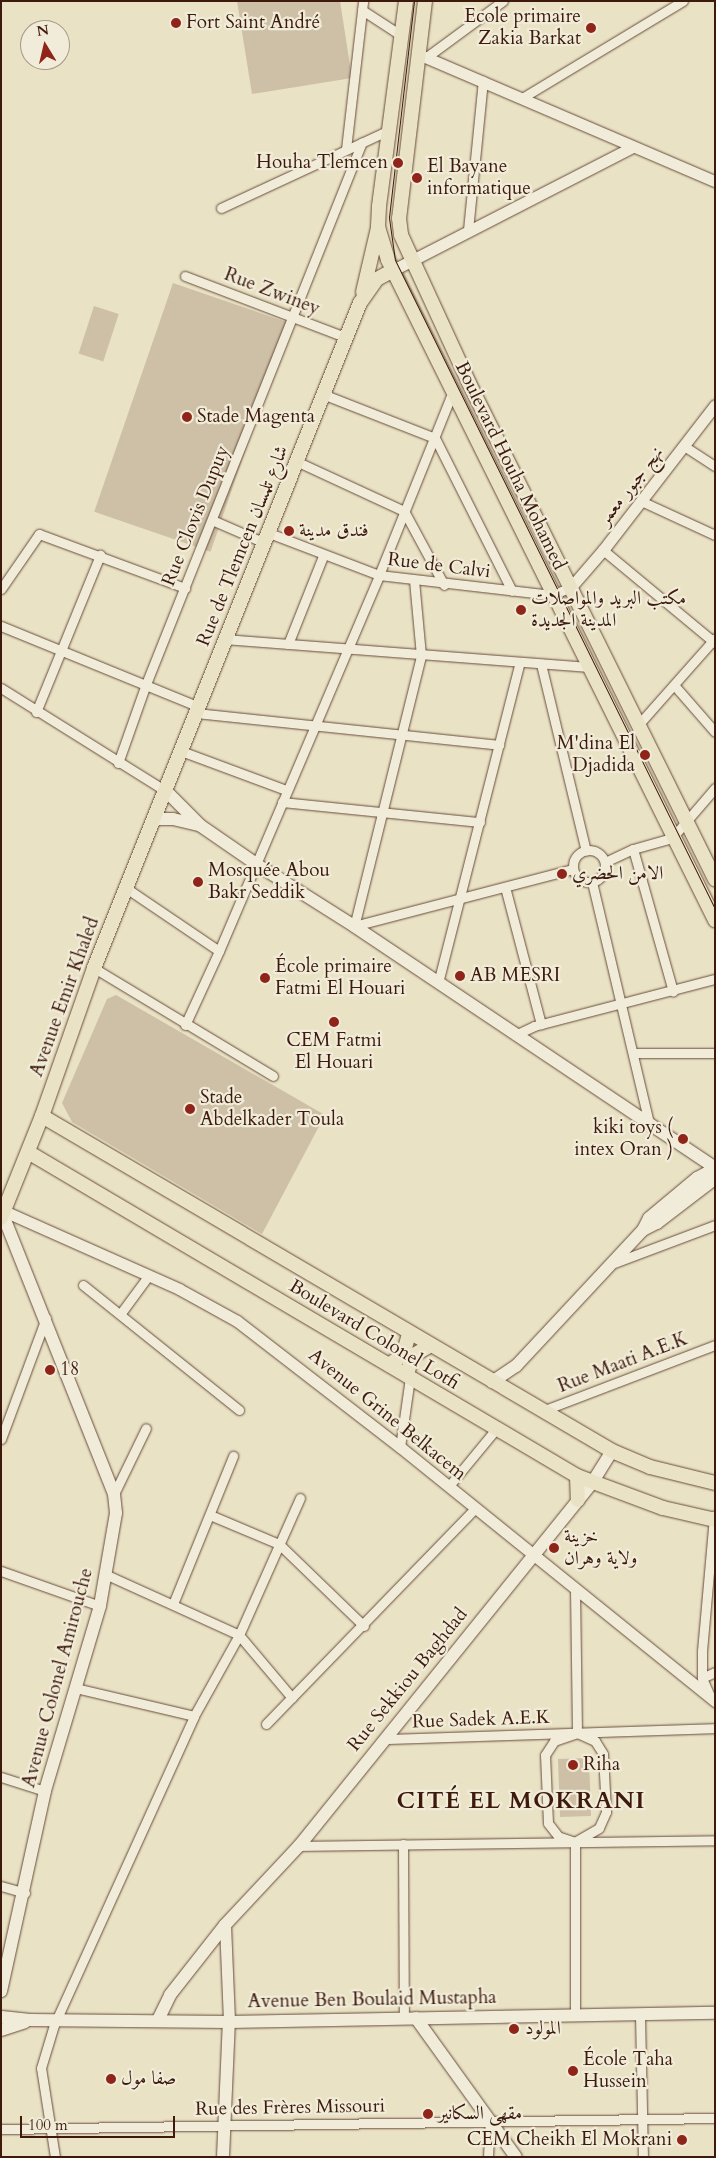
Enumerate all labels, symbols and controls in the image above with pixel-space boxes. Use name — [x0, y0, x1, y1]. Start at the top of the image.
place label: Ecole primaire Zakia Barkat — [464, 6, 581, 50]
place label: Fort Saint André — [186, 12, 320, 34]
marker: Fort Saint André — [170, 17, 182, 29]
north arrow — [20, 20, 70, 70]
text: N — [35, 20, 50, 41]
marker: Ecole primaire Zakia Barkat — [585, 22, 597, 34]
place label: Houha Tlemcen — [256, 152, 388, 174]
place label: El Bayane informatique — [427, 156, 531, 200]
marker: Houha Tlemcen — [392, 157, 404, 169]
marker: El Bayane informatique — [411, 172, 423, 184]
street label: Rue Zwiney — [221, 263, 323, 321]
street label: Boulevard Houha Mohamed — [450, 358, 570, 574]
place label: Stade Magenta — [197, 406, 315, 428]
marker: Stade Magenta — [181, 411, 193, 423]
street label: Rue Clovis Dupuy — [157, 442, 235, 590]
street label: Rue de Tlemcen شارع تلمسان — [192, 442, 294, 650]
street label: نهج جبور معمر — [593, 442, 669, 530]
place label: فندق مدينة — [299, 520, 369, 542]
marker: فندق مدينة — [283, 525, 295, 537]
street label: Rue de Calvi — [386, 548, 492, 584]
place label: مكتب البريد والمواصلات المدينة الجديدة — [531, 588, 686, 632]
marker: مكتب البريد والمواصلات المدينة الجديدة — [515, 604, 527, 616]
place label: M'dina El Djadida — [557, 733, 635, 777]
marker: M'dina El Djadida — [639, 749, 651, 761]
place label: Mosquée Abou Bakr Seddik — [208, 860, 330, 904]
place label: الامن الحضري — [572, 863, 663, 885]
marker: الامن الحضري — [556, 868, 568, 880]
marker: Mosquée Abou Bakr Seddik — [192, 876, 204, 888]
street label: Avenue Emir Khaled — [26, 914, 104, 1080]
place label: École primaire Fatmi El Houari — [275, 956, 405, 1000]
place label: AB MESRI — [470, 965, 560, 987]
marker: AB MESRI — [454, 970, 466, 982]
marker: École primaire Fatmi El Houari — [259, 972, 271, 984]
marker: CEM Fatmi El Houari — [328, 1016, 340, 1028]
place label: CEM Fatmi El Houari — [286, 1030, 382, 1074]
place label: Stade Abdelkader Toula — [200, 1087, 344, 1131]
marker: Stade Abdelkader Toula — [184, 1103, 196, 1115]
place label: kiki toys ( intex Oran ) — [574, 1117, 673, 1161]
marker: kiki toys ( intex Oran ) — [677, 1133, 689, 1145]
street label: Boulevard Colonel Lotfi — [285, 1275, 463, 1395]
street label: Rue Maati A.E.K — [555, 1328, 691, 1398]
street label: Avenue Grine Belkacem — [303, 1344, 471, 1486]
place label: 18 — [60, 1359, 79, 1381]
marker: 18 — [44, 1364, 56, 1376]
place label: خزينة ولاية وهران — [564, 1526, 637, 1570]
marker: خزينة ولاية وهران — [548, 1542, 560, 1554]
street label: Avenue Colonel Amirouche — [18, 1566, 98, 1790]
street label: Rue Sekkiou Baghdad — [343, 1604, 473, 1756]
street label: Rue Sadek A.E.K — [412, 1706, 550, 1734]
place label: Riha — [583, 1754, 620, 1776]
marker: Riha — [567, 1759, 579, 1771]
district label: CITÉ EL MOKRANI — [395, 1787, 647, 1815]
street label: Avenue Ben Boulaid Mustapha — [247, 1986, 497, 2014]
place label: المولود — [525, 2018, 561, 2040]
marker: المولود — [507, 2022, 521, 2036]
place label: École Taha Hussein — [583, 2049, 673, 2093]
marker: École Taha Hussein — [567, 2065, 579, 2077]
place label: صفا مول — [121, 2068, 176, 2090]
marker: صفا مول — [105, 2073, 117, 2085]
street label: Rue des Frères Missouri — [195, 2095, 385, 2121]
place label: مقهى السكانير — [438, 2103, 522, 2125]
scale bar — [22, 2106, 178, 2138]
marker: مقهى السكانير — [422, 2108, 434, 2120]
text: 100 m — [28, 2115, 68, 2135]
place label: CEM Cheikh El Mokrani — [467, 2129, 672, 2151]
marker: CEM Cheikh El Mokrani — [676, 2134, 688, 2146]

